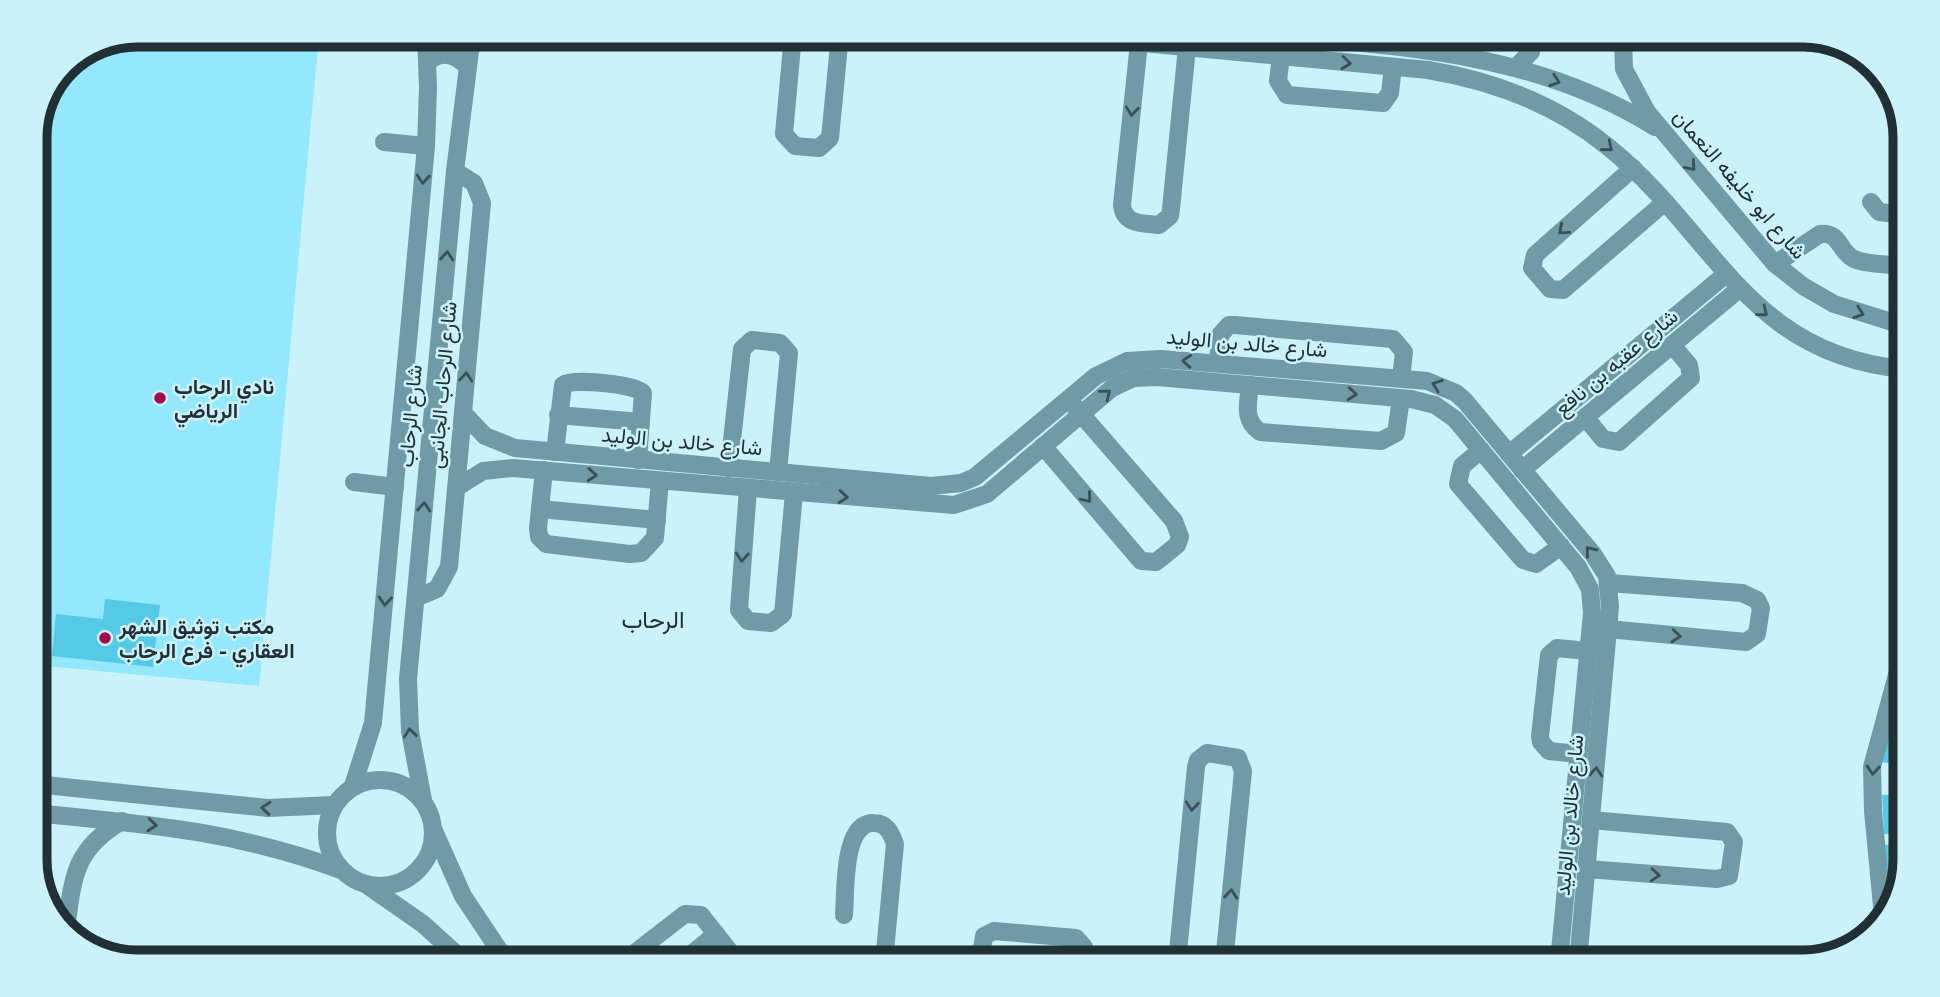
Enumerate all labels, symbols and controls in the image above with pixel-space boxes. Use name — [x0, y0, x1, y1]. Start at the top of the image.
one-way arrow — [1340, 55, 1352, 70]
one-way arrow — [1549, 73, 1561, 87]
street label: شارع ابو خليفه النعمان — [1667, 103, 1813, 265]
one-way arrow — [1124, 105, 1139, 116]
one-way arrow — [1600, 138, 1612, 151]
one-way arrow — [1683, 158, 1695, 171]
one-way arrow — [416, 174, 431, 185]
one-way arrow — [1558, 222, 1571, 234]
one-way arrow — [440, 250, 455, 261]
street label: شارع الرحاب الجانبى — [421, 300, 464, 470]
street label: شارع عقبه بن نافع — [1549, 302, 1684, 422]
one-way arrow — [1756, 303, 1768, 316]
one-way arrow — [1853, 305, 1865, 319]
street label: شارع خالد بن الوليد — [1165, 323, 1329, 364]
one-way arrow — [1181, 354, 1192, 369]
street label: شارع الرحاب — [392, 364, 429, 469]
one-way arrow — [458, 371, 473, 382]
place label: نادي الرحاب الرياضي — [174, 373, 274, 428]
one-way arrow — [1432, 379, 1444, 393]
one-way arrow — [1347, 386, 1358, 401]
marker: نادي الرحاب الرياضي — [152, 390, 168, 406]
one-way arrow — [1098, 390, 1110, 403]
street label: شارع خالد بن الوليد — [600, 421, 764, 462]
one-way arrow — [587, 467, 598, 482]
one-way arrow — [838, 489, 849, 504]
one-way arrow — [1079, 490, 1091, 503]
one-way arrow — [416, 501, 431, 512]
one-way arrow — [1585, 546, 1598, 559]
one-way arrow — [735, 551, 750, 562]
one-way arrow — [377, 595, 392, 606]
district label: الرحاب — [621, 604, 685, 635]
place label: مكتب توثيق الشهر العقاري - فرع الرحاب — [118, 613, 295, 668]
one-way arrow — [1671, 628, 1682, 643]
marker: مكتب توثيق الشهر العقاري - فرع الرحاب — [97, 630, 113, 646]
one-way arrow — [403, 727, 418, 739]
street label: شارع خالد بن الوليد — [1549, 733, 1590, 897]
one-way arrow — [1865, 764, 1880, 776]
one-way arrow — [1588, 766, 1603, 778]
one-way arrow — [1185, 800, 1200, 812]
one-way arrow — [260, 801, 271, 816]
one-way arrow — [146, 817, 158, 832]
one-way arrow — [1650, 867, 1661, 882]
one-way arrow — [1223, 888, 1238, 899]

